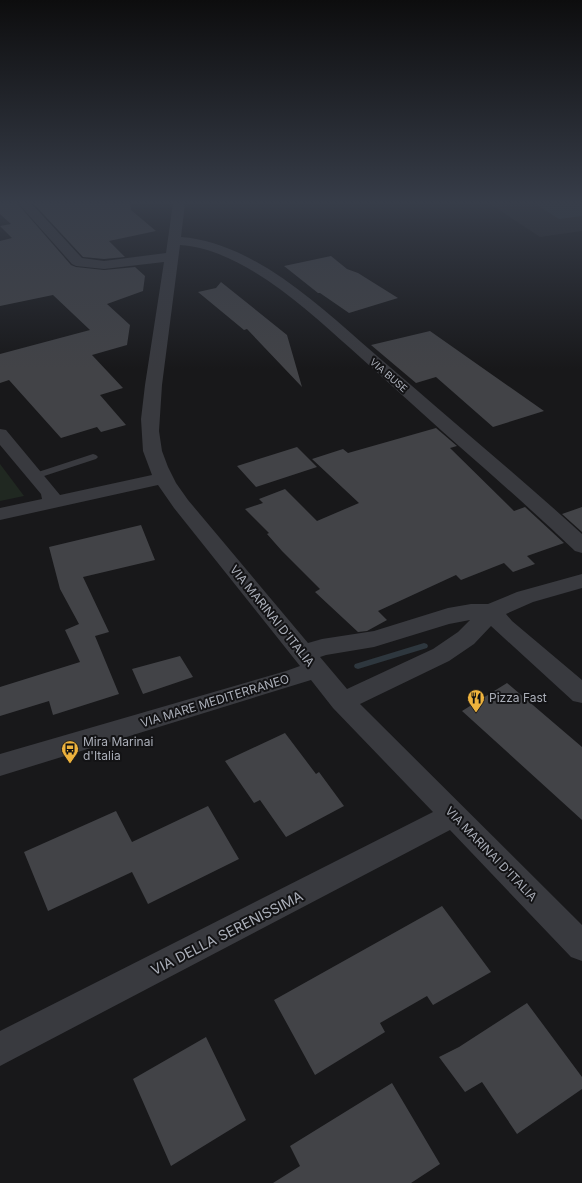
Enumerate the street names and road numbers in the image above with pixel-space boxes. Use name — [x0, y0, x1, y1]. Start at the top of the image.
street label: VIA BUSE — [368, 355, 410, 395]
street label: VIA MARINAI D'ITALIA — [227, 562, 318, 669]
street label: VIA MARE MEDITERRANEO — [139, 671, 291, 730]
street label: VIA MARINAI D'ITALIA — [442, 803, 540, 904]
street label: VIA DELLA SERENISSIMA — [148, 887, 306, 978]

